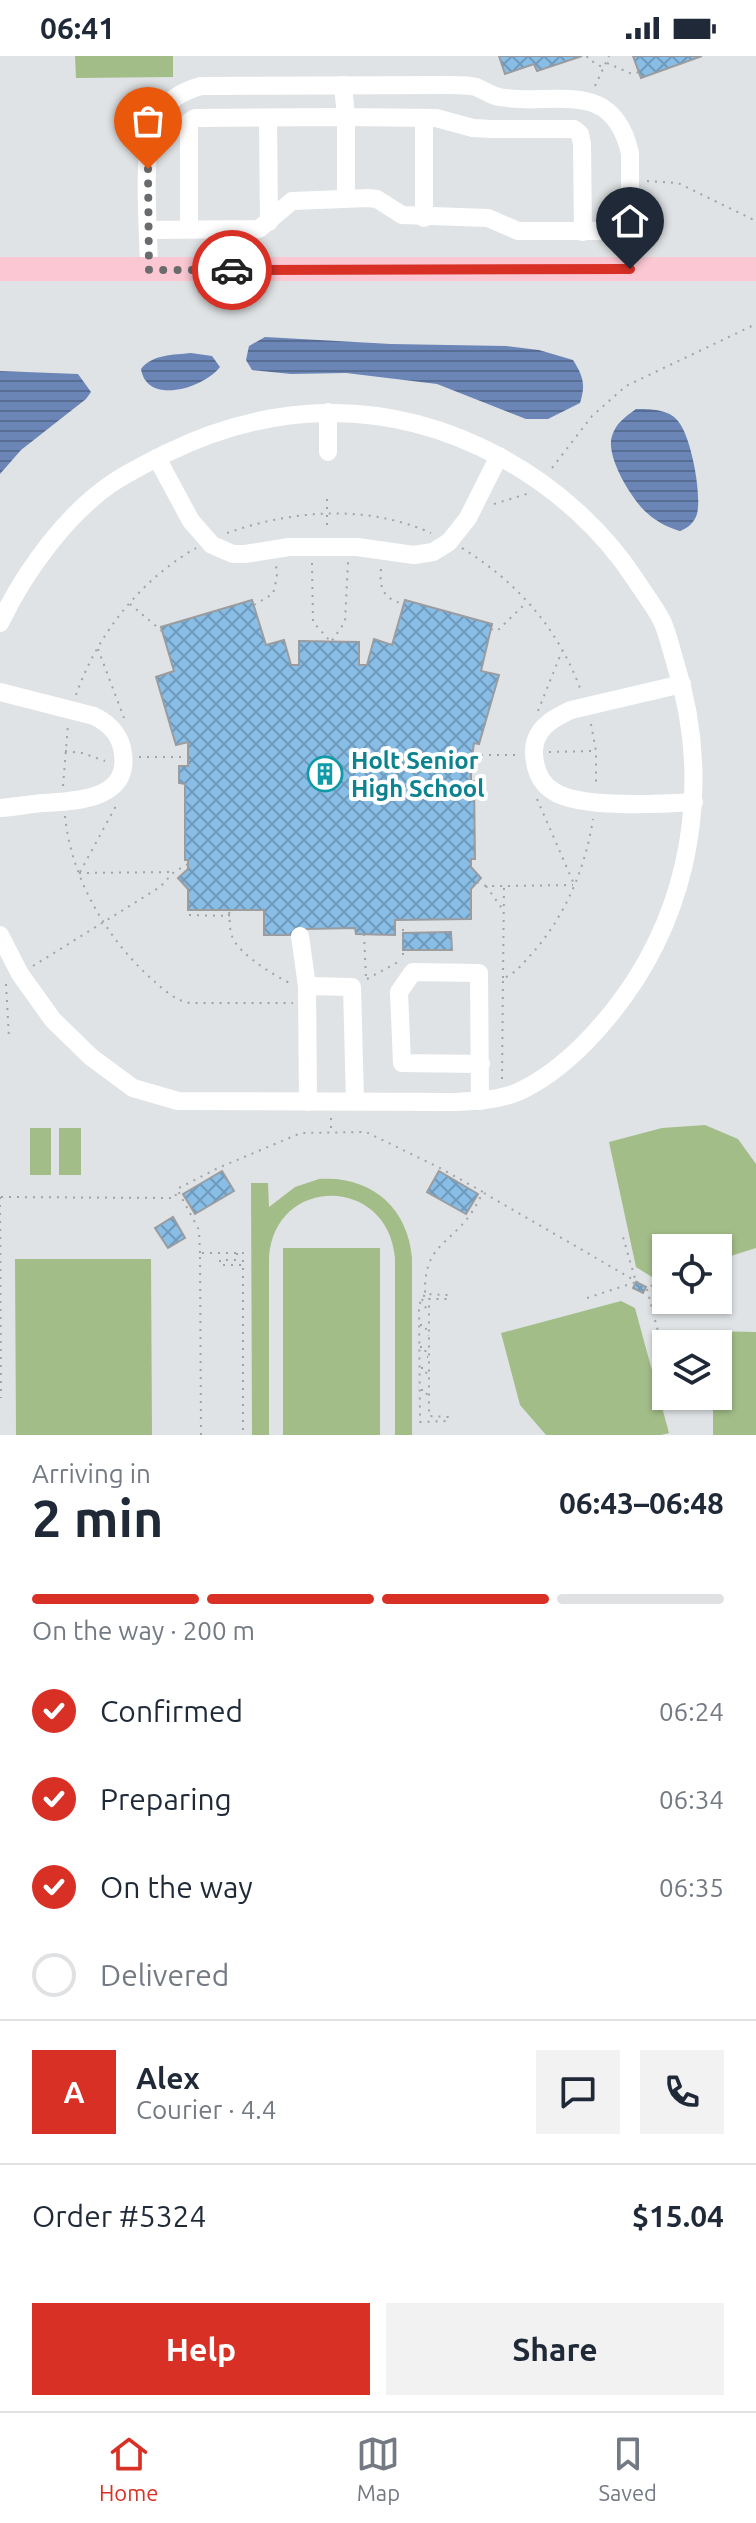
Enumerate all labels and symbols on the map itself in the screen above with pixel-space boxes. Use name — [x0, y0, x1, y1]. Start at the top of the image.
pin — [114, 87, 182, 169]
pin — [596, 187, 664, 269]
courier — [192, 230, 272, 310]
place label: Holt Senior High School — [351, 747, 485, 802]
building icon: Holt Senior High School — [306, 755, 344, 793]

